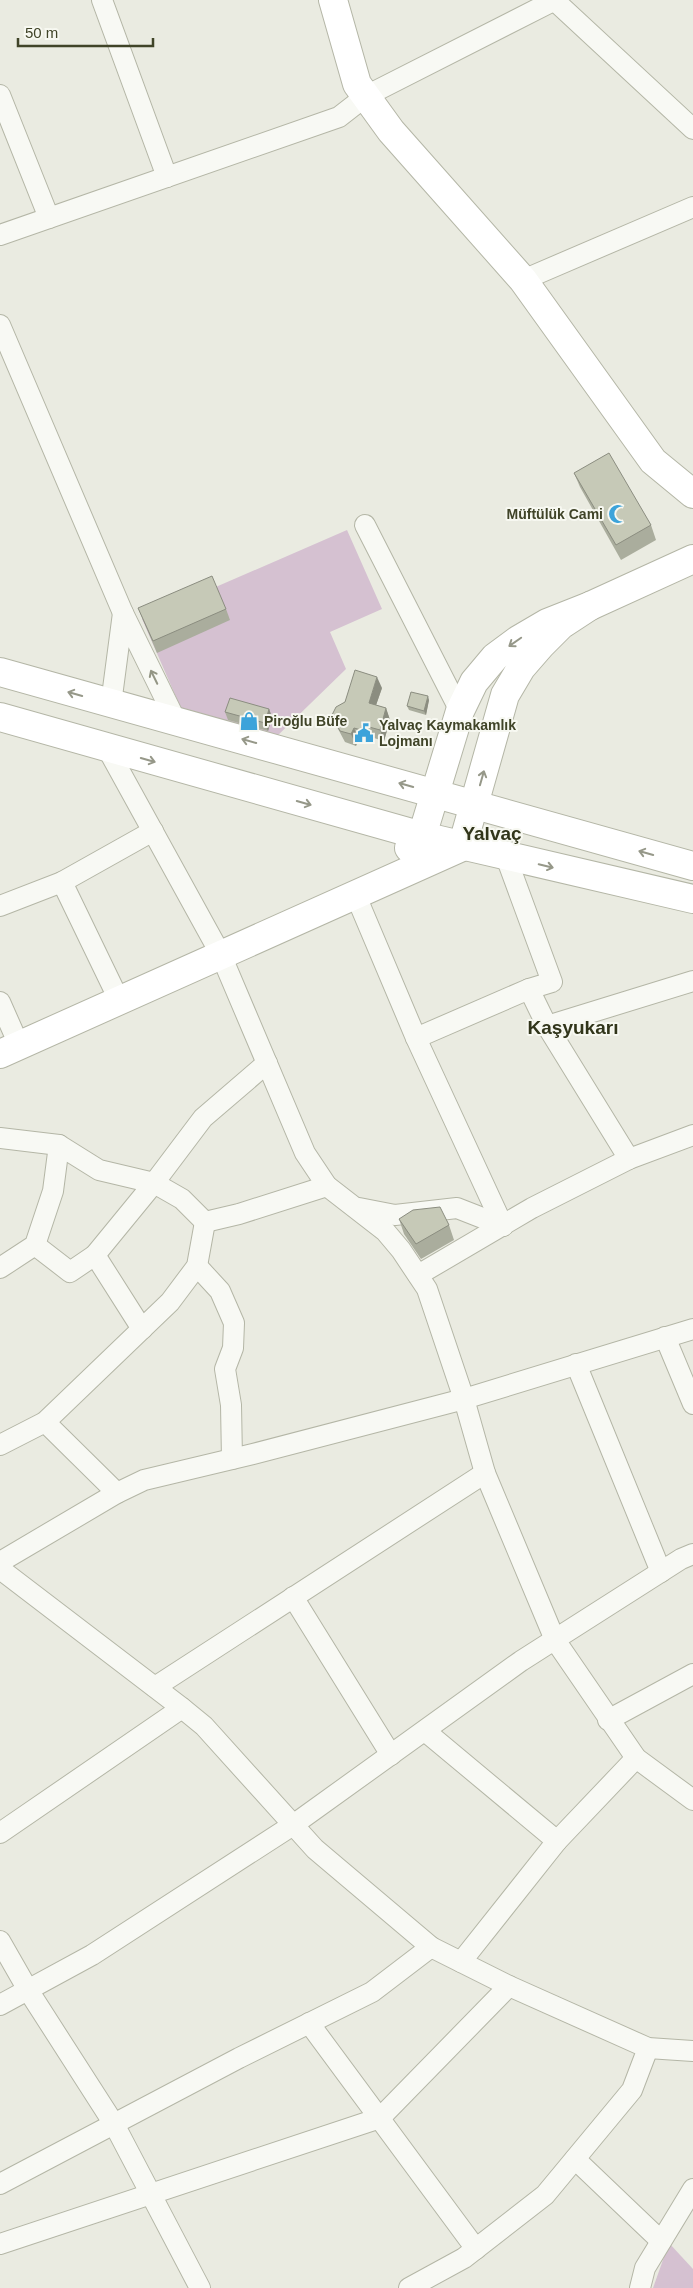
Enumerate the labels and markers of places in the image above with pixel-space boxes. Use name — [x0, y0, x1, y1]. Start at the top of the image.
mosque icon: Müftülük Cami — [607, 503, 629, 525]
place label: Müftülük Cami — [507, 506, 603, 522]
shop icon: Piroğlu Büfe — [238, 710, 260, 732]
place label: Piroğlu Büfe — [264, 713, 347, 729]
place label: Yalvaç Kaymakamlık Lojmanı — [379, 717, 516, 749]
public building icon: Yalvaç Kaymakamlık Lojmanı — [353, 722, 375, 744]

